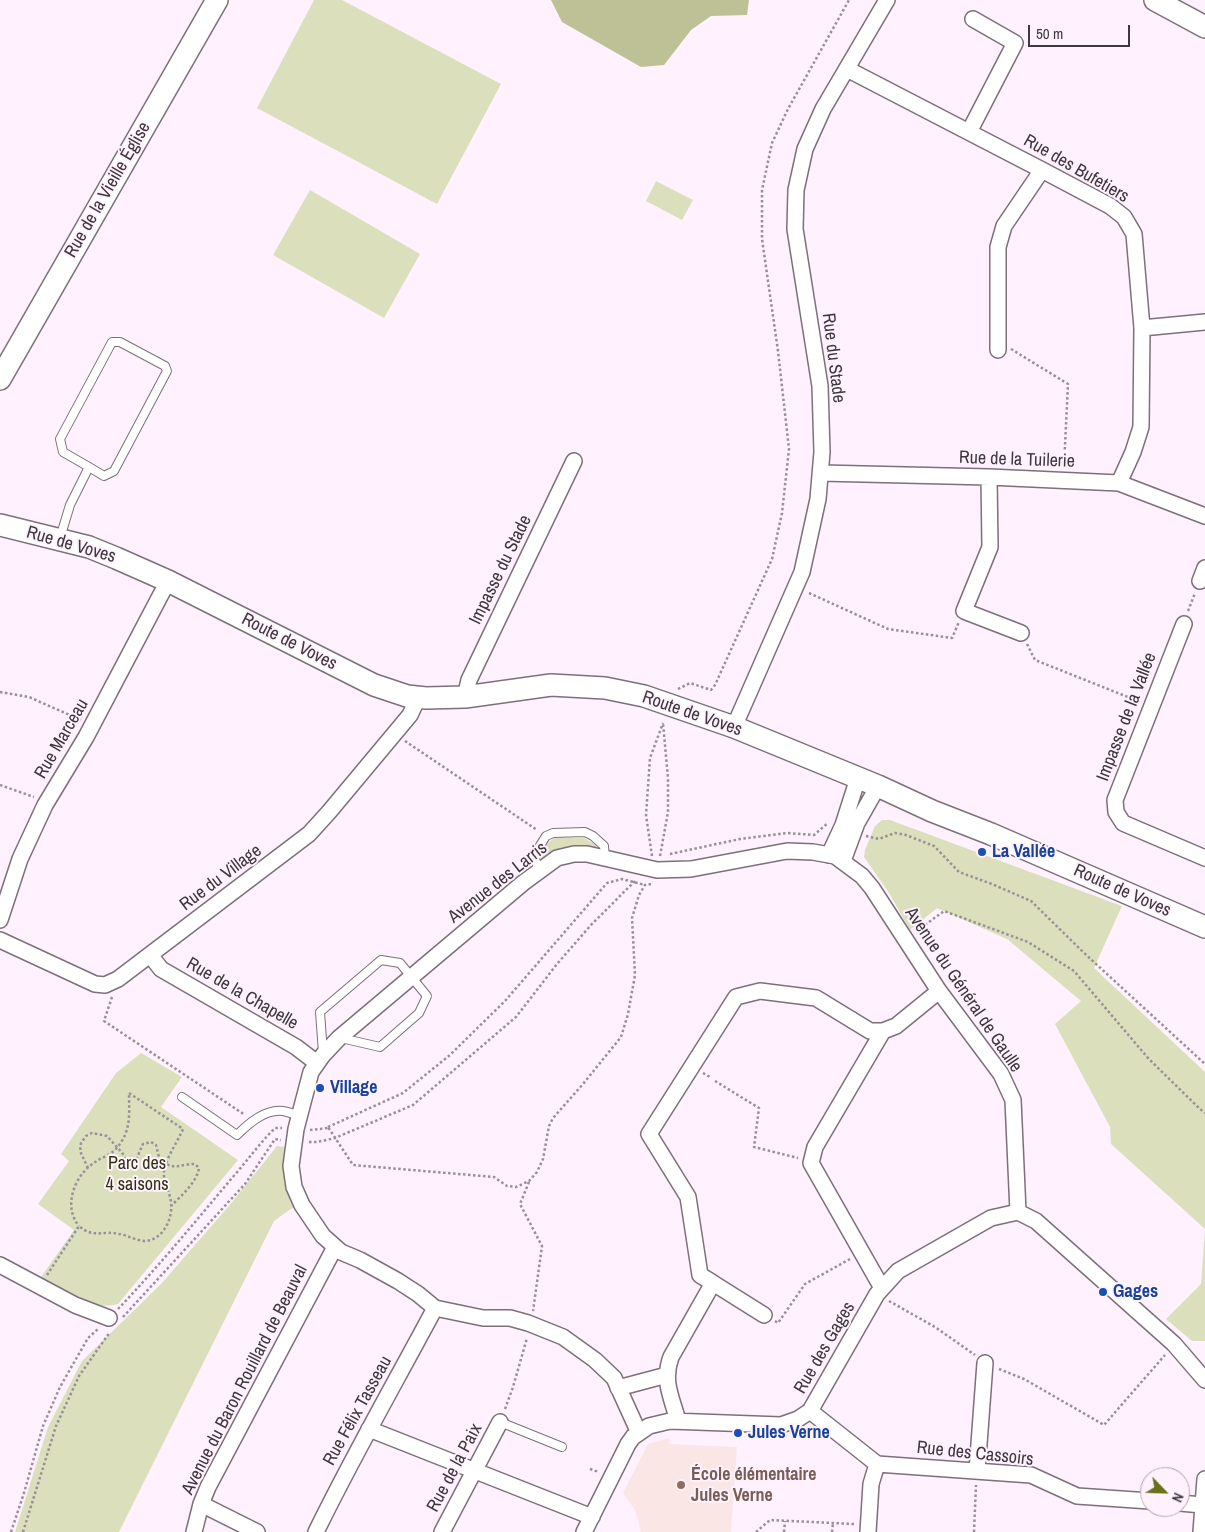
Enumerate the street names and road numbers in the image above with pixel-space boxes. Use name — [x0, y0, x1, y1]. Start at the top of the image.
street label: Rue de la Vieille Église — [60, 118, 156, 262]
street label: Rue des Bufetiers — [1019, 130, 1133, 208]
street label: Rue du Stade — [817, 312, 849, 404]
street label: Rue de la Tuilerie — [959, 447, 1075, 473]
street label: Impasse du Stade — [465, 512, 537, 628]
street label: Rue de Voves — [24, 522, 118, 568]
street label: Route de Voves — [238, 609, 340, 675]
street label: Impasse de la Vallée — [1093, 650, 1161, 784]
street label: Route de Voves — [639, 687, 745, 741]
street label: Rue Marceau — [30, 695, 94, 783]
street label: Avenue des Larris — [444, 838, 552, 928]
street label: Rue du Village — [176, 840, 266, 916]
street label: Route de Voves — [1070, 860, 1174, 922]
street label: Avenue du Général de Gaulle — [900, 903, 1026, 1077]
street label: Rue de la Chapelle — [182, 953, 302, 1035]
street label: Avenue du Baron Rouillard de Beauval — [178, 1262, 312, 1498]
street label: Rue des Gages — [790, 1298, 860, 1398]
street label: Rue Félix Tasseau — [319, 1352, 397, 1470]
street label: Rue de la Paix — [423, 1420, 487, 1516]
street label: Rue des Cassoirs — [916, 1437, 1034, 1471]

